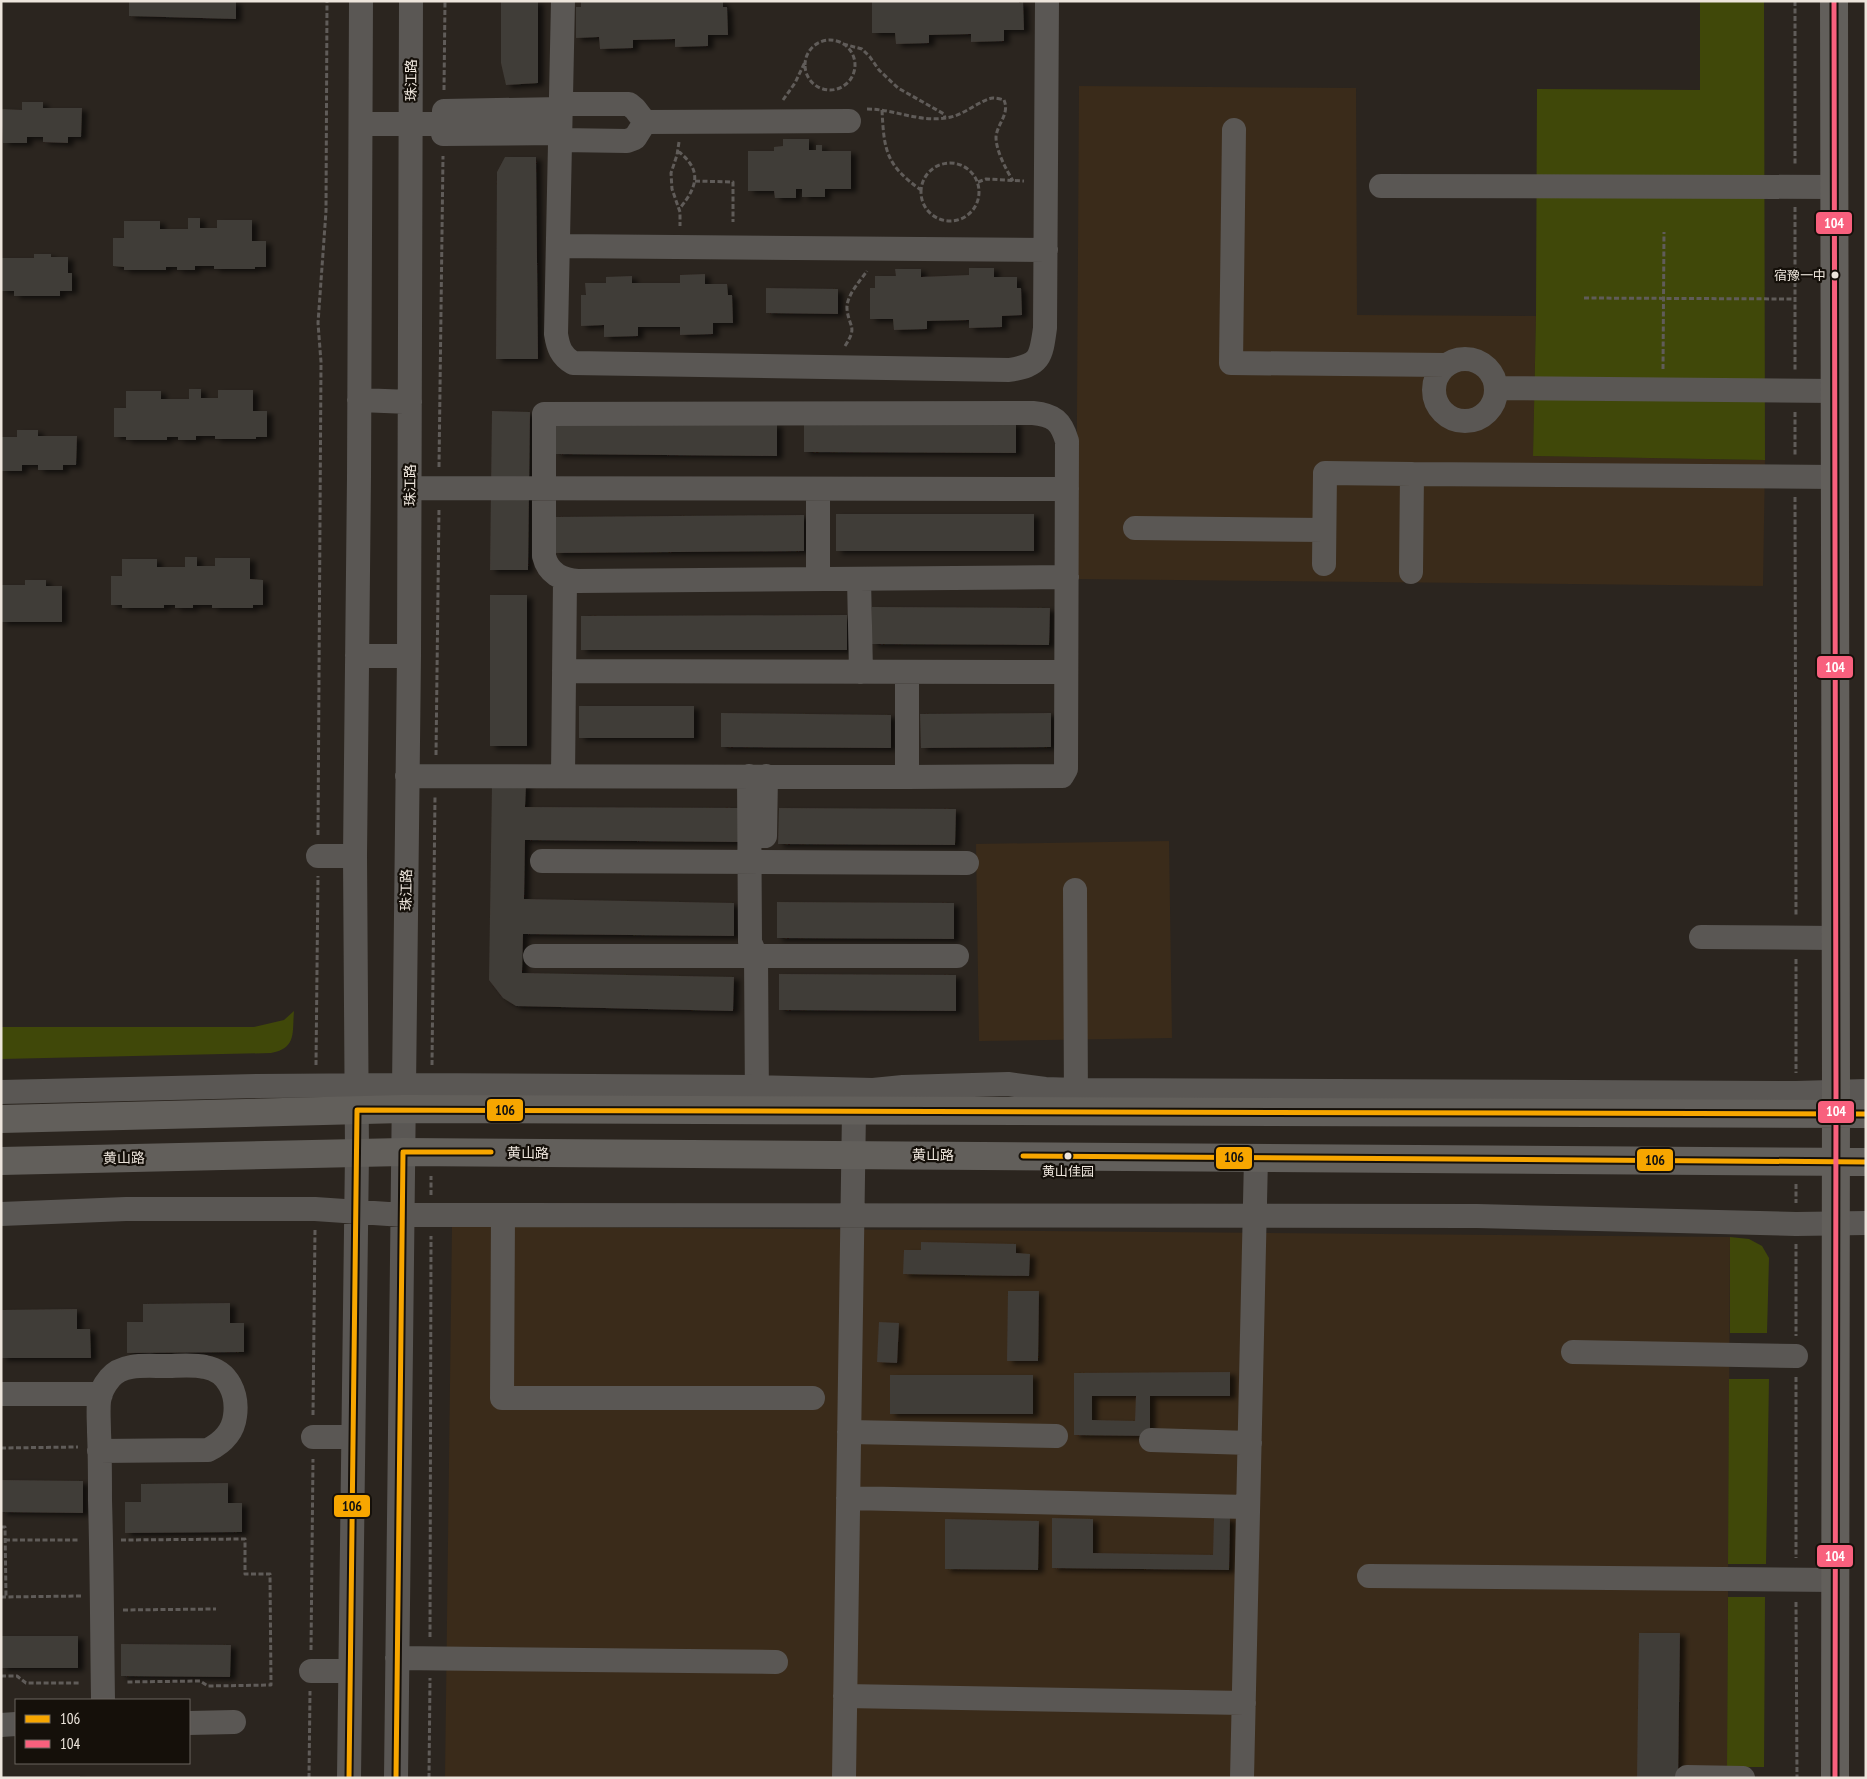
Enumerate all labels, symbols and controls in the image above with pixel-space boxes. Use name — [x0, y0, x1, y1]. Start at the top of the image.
street label: 珠江路 — [402, 59, 420, 101]
line badge: 104 — [1815, 211, 1853, 235]
text: 104 — [1824, 214, 1844, 232]
place label: 宿豫一中 — [1774, 267, 1826, 284]
marker: 宿豫一中 — [1830, 270, 1840, 280]
street label: 珠江路 — [401, 464, 419, 506]
line badge: 104 — [1816, 655, 1854, 679]
text: 104 — [1825, 658, 1845, 676]
street label: 珠江路 — [397, 869, 415, 911]
line badge: 106 — [486, 1098, 524, 1122]
line badge: 104 — [1817, 1100, 1855, 1124]
text: 106 — [495, 1101, 515, 1119]
text: 104 — [1826, 1102, 1846, 1120]
street label: 黄山路 — [507, 1144, 549, 1162]
street label: 黄山路 — [912, 1146, 954, 1164]
line badge: 106 — [1215, 1146, 1253, 1170]
text: 106 — [1224, 1148, 1244, 1166]
line badge: 106 — [1636, 1148, 1674, 1172]
street label: 黄山路 — [103, 1149, 145, 1167]
marker: 黄山佳园 — [1063, 1151, 1073, 1161]
text: 106 — [1645, 1151, 1665, 1169]
place label: 黄山佳园 — [1042, 1163, 1094, 1180]
line badge: 106 — [333, 1494, 371, 1518]
text: 106 — [342, 1497, 362, 1515]
line badge: 104 — [1816, 1544, 1854, 1568]
text: 104 — [1825, 1547, 1845, 1565]
legend — [15, 1699, 190, 1764]
text: 106 — [60, 1709, 81, 1728]
text: 104 — [60, 1734, 81, 1753]

